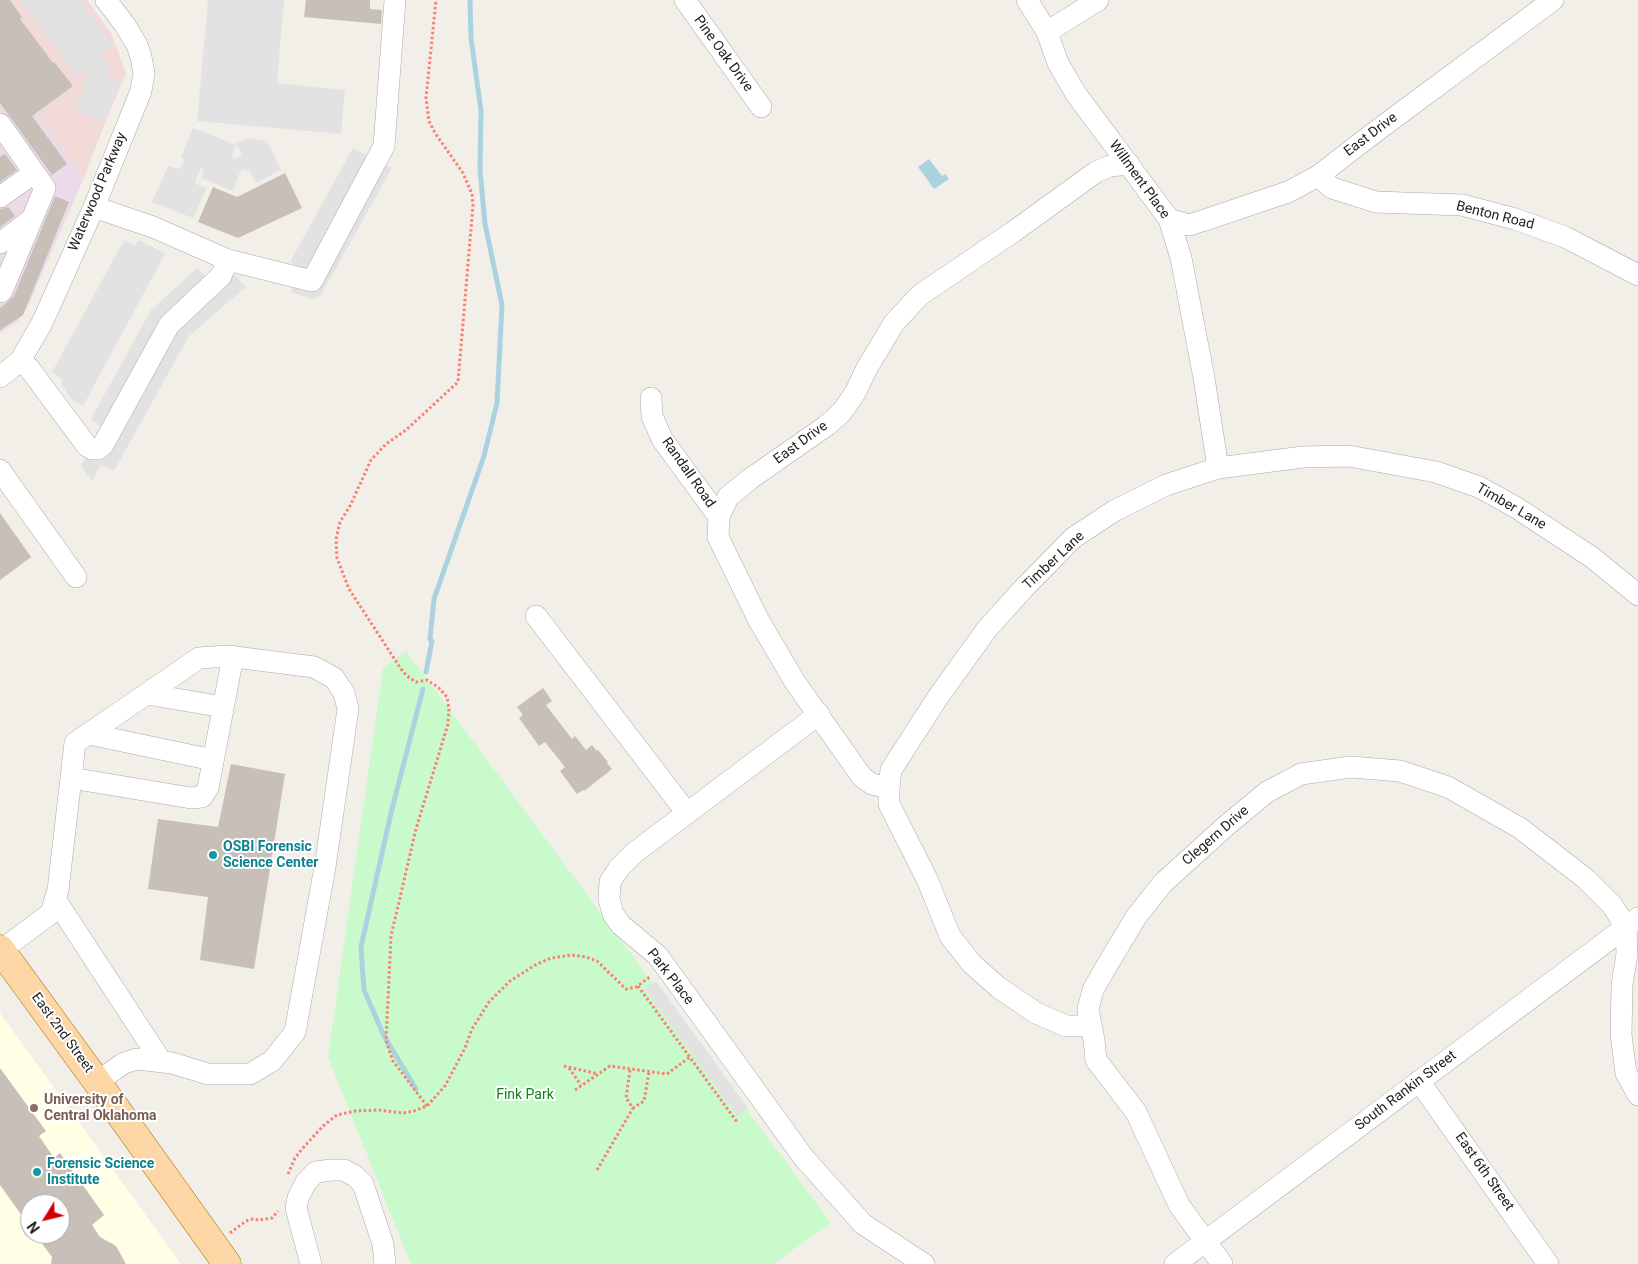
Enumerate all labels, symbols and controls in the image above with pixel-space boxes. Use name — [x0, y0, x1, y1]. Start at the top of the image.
street label: Pine Oak Drive — [690, 13, 756, 95]
street label: East Drive — [1341, 110, 1401, 160]
street label: Waterwood Parkway — [65, 130, 131, 254]
street label: Willment Place — [1105, 138, 1173, 222]
street label: Benton Road — [1454, 198, 1536, 234]
street label: East Drive — [771, 418, 831, 468]
street label: Randall Road — [658, 435, 718, 511]
street label: Timber Lane — [1473, 480, 1549, 534]
street label: Timber Lane — [1020, 528, 1088, 594]
street label: Clegern Drive — [1179, 803, 1253, 869]
place label: OSBI Forensic Science Center — [223, 839, 318, 872]
marker: OSBI Forensic Science Center — [207, 849, 219, 861]
street label: Park Place — [643, 946, 697, 1008]
street label: East 2nd Street — [27, 990, 97, 1076]
street label: South Rankin Street — [1352, 1047, 1460, 1135]
park label: Fink Park — [496, 1087, 554, 1103]
place label: University of Central Oklahoma — [44, 1092, 157, 1124]
marker: University of Central Oklahoma — [28, 1102, 40, 1114]
street label: East 6th Street — [1451, 1130, 1517, 1214]
place label: Forensic Science Institute — [47, 1156, 154, 1188]
marker: Forensic Science Institute — [31, 1166, 43, 1178]
north arrow — [20, 1194, 70, 1244]
text: N — [24, 1219, 43, 1236]

